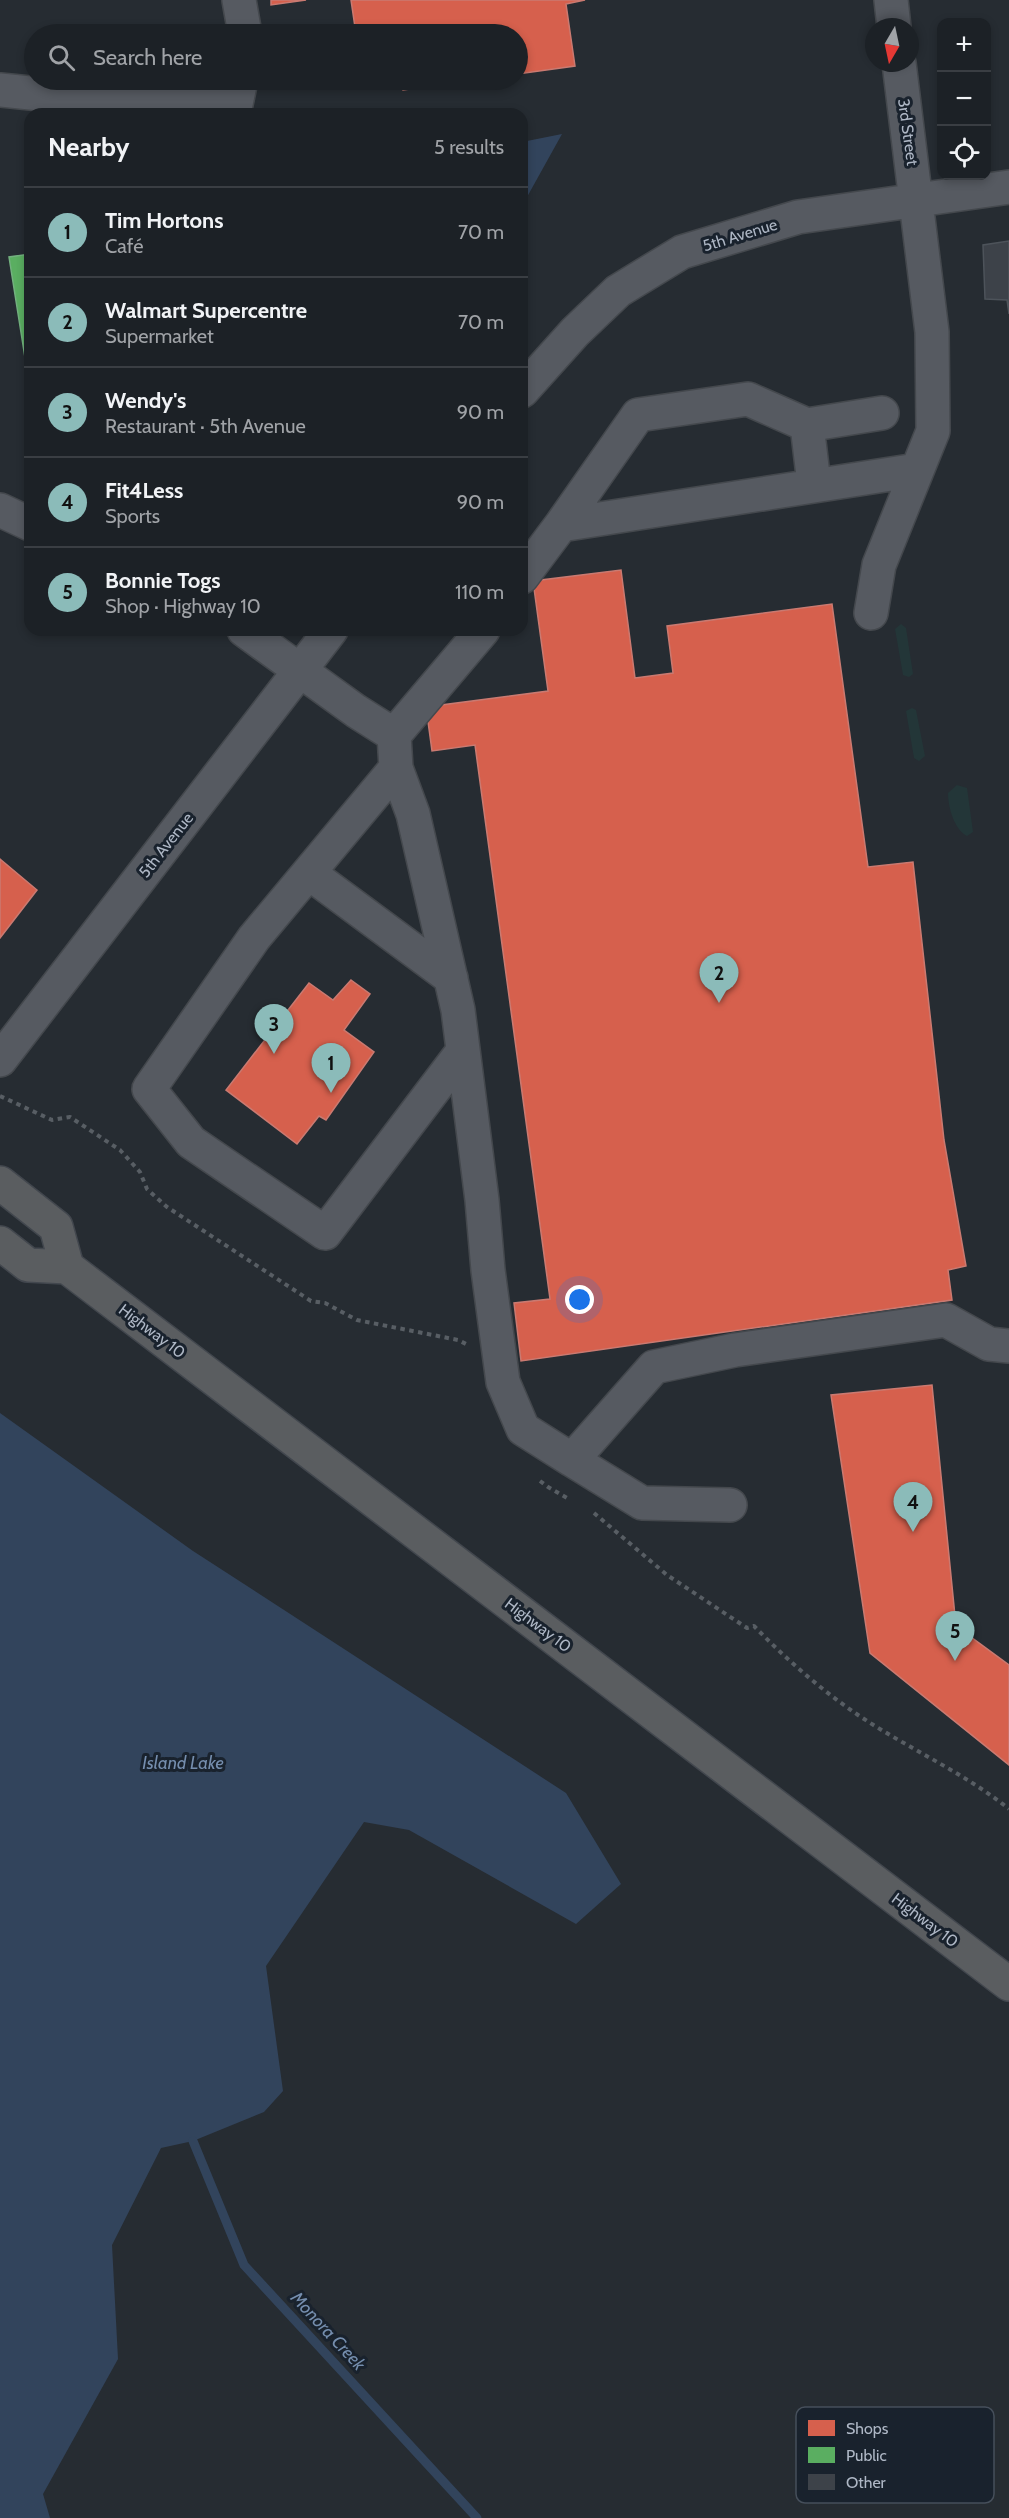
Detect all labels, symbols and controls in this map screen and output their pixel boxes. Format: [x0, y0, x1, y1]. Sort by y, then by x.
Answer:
north arrow [865, 18, 919, 72]
map controls [937, 18, 991, 180]
button: + [937, 18, 991, 72]
search box [24, 24, 528, 90]
icon: search [45, 41, 78, 74]
text: Search here [93, 44, 202, 71]
button: − [937, 72, 991, 126]
street label: 3rd Street [894, 97, 922, 167]
button: locate [937, 126, 991, 180]
text: Nearby [48, 131, 129, 163]
text: 5 results [434, 135, 504, 159]
text: Tim Hortons [105, 207, 223, 234]
street label: 5th Avenue [700, 215, 780, 255]
text: 1 [64, 220, 71, 244]
text: 70 m [458, 220, 504, 244]
text: Café [105, 234, 143, 258]
text: Walmart Supercentre [105, 297, 307, 324]
text: 2 [62, 310, 73, 334]
text: 70 m [458, 310, 504, 334]
text: Supermarket [105, 324, 214, 348]
text: Wendy's [105, 387, 186, 414]
text: 3 [62, 400, 73, 424]
text: 90 m [457, 400, 504, 424]
text: Restaurant · 5th Avenue [105, 414, 306, 438]
text: Fit4Less [105, 477, 183, 504]
text: 4 [61, 490, 74, 514]
text: 90 m [457, 490, 504, 514]
text: Sports [105, 504, 160, 528]
text: Bonnie Togs [105, 567, 221, 594]
text: 5 [62, 580, 73, 604]
text: 110 m [455, 580, 504, 604]
text: Shop · Highway 10 [105, 594, 261, 618]
street label: 5th Avenue [135, 809, 197, 881]
pin: 2 [700, 954, 738, 1003]
pin: 3 [254, 1004, 294, 1054]
pin: 1 [312, 1044, 350, 1093]
your location [565, 1285, 594, 1314]
street label: Highway 10 [115, 1300, 189, 1362]
pin: 4 [894, 1482, 932, 1532]
street label: Highway 10 [501, 1594, 575, 1656]
pin: 5 [936, 1612, 974, 1661]
water label: Island Lake [142, 1752, 224, 1774]
street label: Highway 10 [888, 1889, 962, 1951]
water label: Monora Creek [285, 2286, 371, 2376]
legend [796, 2407, 994, 2503]
text: Shops [846, 2419, 889, 2438]
text: Public [846, 2446, 887, 2465]
text: Other [846, 2473, 887, 2492]

